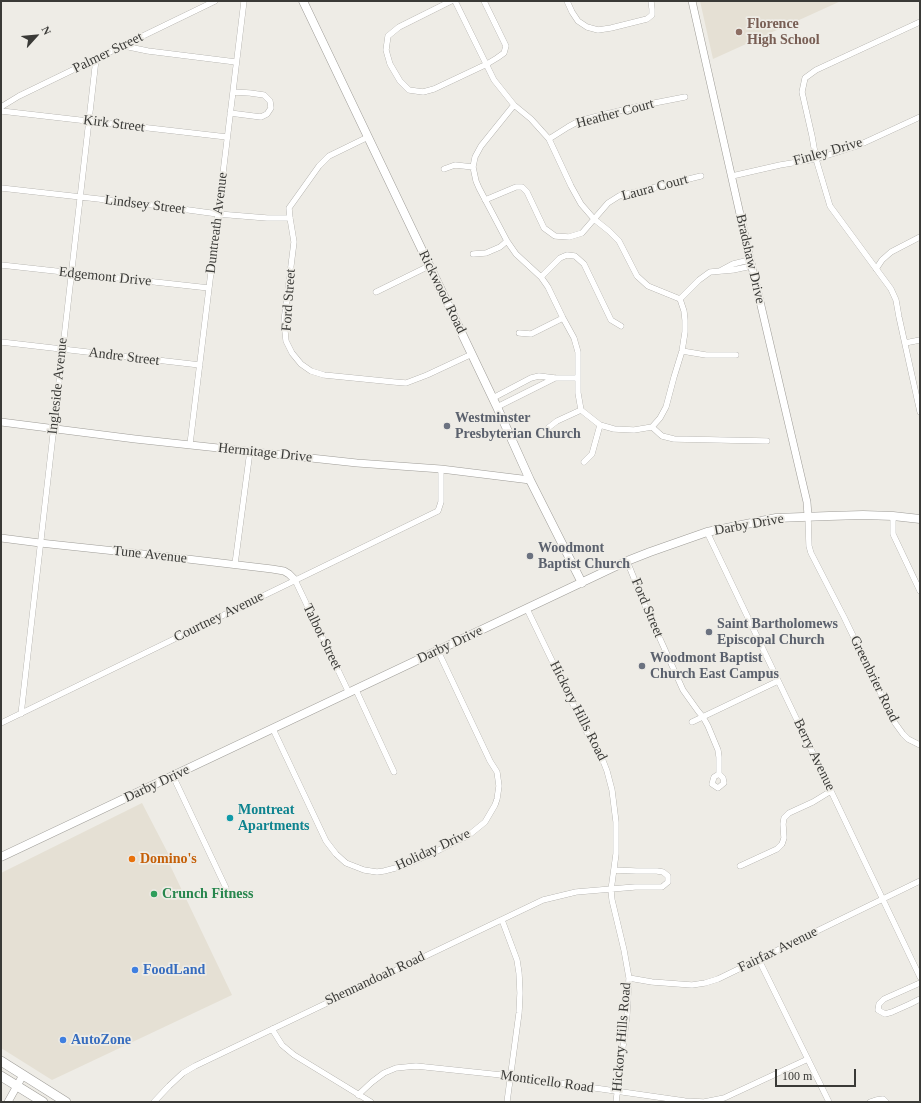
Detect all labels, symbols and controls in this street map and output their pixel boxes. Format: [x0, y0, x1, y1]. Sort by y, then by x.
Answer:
north arrow [16, 16, 56, 56]
place label: Florence High School [747, 16, 820, 48]
text: N [40, 24, 54, 37]
marker: Florence High School [734, 27, 744, 37]
street label: Palmer Street [70, 29, 146, 77]
street label: Heather Court [574, 96, 656, 132]
street label: Kirk Street [82, 112, 146, 136]
street label: Finley Drive [791, 134, 865, 170]
street label: Duntreath Avenue [202, 171, 232, 275]
street label: Laura Court [620, 171, 690, 205]
street label: Lindsey Street [104, 192, 186, 218]
street label: Bradshaw Drive [732, 213, 768, 305]
street label: Rickwood Road [415, 248, 469, 336]
street label: Edgemont Drive [58, 264, 152, 290]
street label: Ford Street [278, 268, 300, 332]
street label: Ingleside Avenue [45, 337, 71, 435]
street label: Andre Street [88, 344, 160, 370]
place label: Westminster Presbyterian Church [455, 410, 581, 442]
marker: Westminster Presbyterian Church [442, 421, 452, 431]
street label: Hermitage Drive [217, 440, 313, 466]
street label: Darby Drive [713, 511, 785, 539]
place label: Woodmont Baptist Church [538, 540, 630, 572]
street label: Tune Avenue [112, 543, 188, 567]
marker: Woodmont Baptist Church [525, 551, 535, 561]
street label: Ford Street [627, 576, 667, 640]
street label: Courtney Avenue [171, 588, 267, 646]
street label: Talbot Street [299, 601, 345, 673]
place label: Saint Bartholomews Episcopal Church [717, 616, 838, 648]
street label: Darby Drive [415, 623, 485, 667]
marker: Saint Bartholomews Episcopal Church [704, 627, 714, 637]
street label: Greenbrier Road [846, 633, 902, 725]
place label: Woodmont Baptist Church East Campus [650, 650, 779, 682]
street label: Hickory Hills Road [546, 658, 610, 764]
marker: Woodmont Baptist Church East Campus [637, 661, 647, 671]
street label: Berry Avenue [789, 716, 839, 794]
street label: Darby Drive [122, 762, 192, 806]
place label: Montreat Apartments [238, 802, 310, 834]
marker: Montreat Apartments [225, 813, 235, 823]
street label: Holiday Drive [393, 825, 473, 875]
place label: Domino's [140, 851, 197, 867]
marker: Domino's [127, 854, 137, 864]
place label: Crunch Fitness [162, 886, 253, 902]
marker: Crunch Fitness [149, 889, 159, 899]
street label: Fairfax Avenue [735, 924, 821, 976]
street label: Shennandoah Road [322, 948, 428, 1010]
place label: FoodLand [143, 962, 205, 978]
marker: FoodLand [130, 965, 140, 975]
street label: Hickory Hills Road [609, 982, 635, 1092]
place label: AutoZone [71, 1032, 131, 1048]
marker: AutoZone [58, 1035, 68, 1045]
scale bar [777, 1061, 858, 1087]
street label: Monticello Road [499, 1067, 595, 1097]
text: 100 m [782, 1069, 812, 1083]

